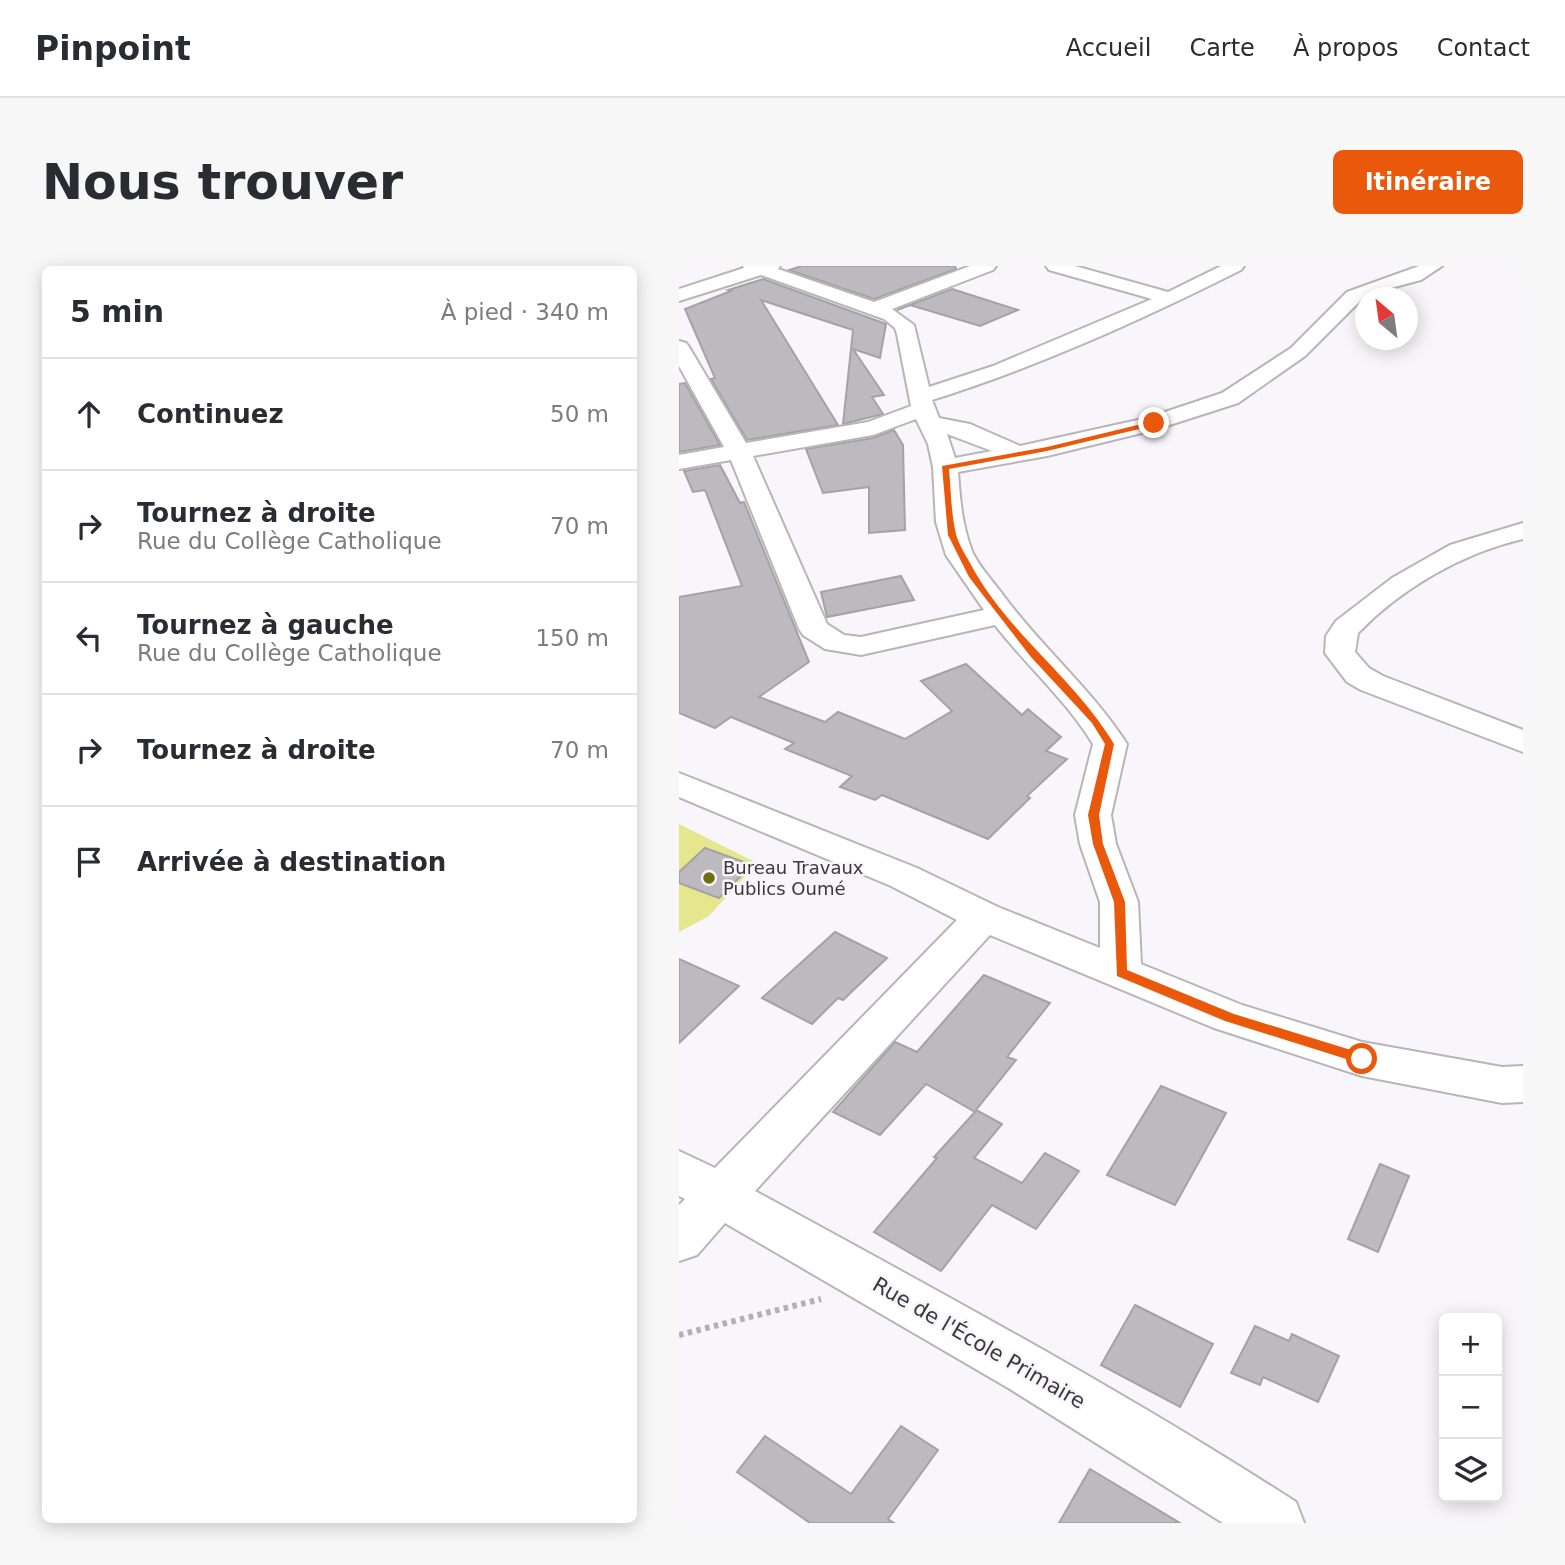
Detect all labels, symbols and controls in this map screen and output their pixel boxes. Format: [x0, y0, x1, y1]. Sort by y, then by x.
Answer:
text: Pinpoint [35, 29, 191, 68]
text: Accueil [1066, 34, 1151, 62]
text: Carte [1189, 34, 1255, 62]
text: À propos [1293, 34, 1399, 62]
text: Contact [1437, 34, 1530, 62]
button: Itinéraire [1333, 150, 1523, 214]
text: Nous trouver [42, 154, 403, 211]
north arrow [1355, 287, 1418, 350]
text: 5 min [70, 294, 164, 329]
text: À pied · 340 m [441, 299, 609, 325]
icon: ahead [70, 395, 108, 433]
text: Continuez [137, 399, 284, 429]
text: 50 m [550, 401, 609, 427]
route end [1138, 407, 1169, 438]
text: Tournez à droite [137, 498, 376, 528]
icon: right [70, 507, 108, 545]
text: 70 m [550, 513, 609, 539]
text: Rue du Collège Catholique [137, 528, 442, 554]
text: Tournez à gauche [137, 610, 394, 640]
icon: left [70, 619, 108, 657]
text: 150 m [535, 625, 609, 651]
text: Rue du Collège Catholique [137, 640, 442, 666]
icon: right [70, 731, 108, 769]
text: Tournez à droite [137, 735, 376, 765]
text: 70 m [550, 737, 609, 763]
icon: arrive [70, 843, 108, 881]
text: Arrivée à destination [137, 847, 446, 877]
place label: Bureau Travaux Publics Oumé [723, 857, 864, 899]
marker: Bureau Travaux Publics Oumé [701, 870, 717, 886]
route start [1346, 1043, 1377, 1074]
street label: Rue de l'École Primaire [869, 1271, 1090, 1414]
map controls [1439, 1313, 1502, 1502]
button: + [1439, 1313, 1502, 1376]
button: − [1439, 1376, 1502, 1439]
button: layers [1439, 1439, 1502, 1502]

